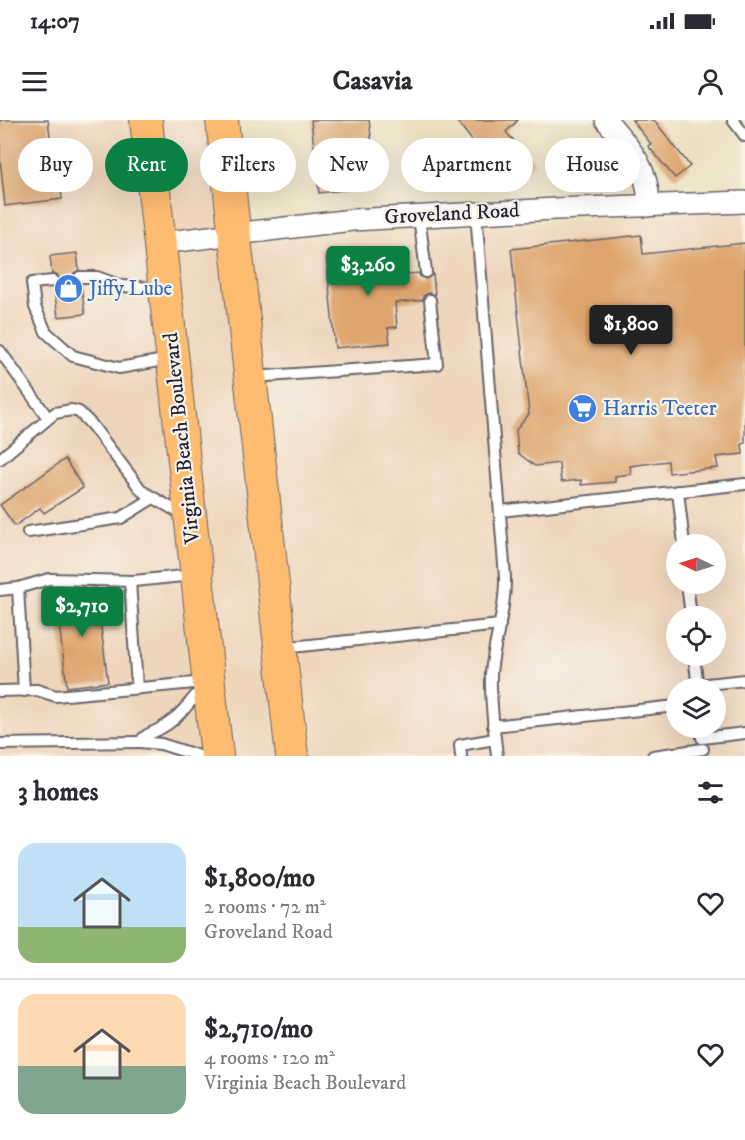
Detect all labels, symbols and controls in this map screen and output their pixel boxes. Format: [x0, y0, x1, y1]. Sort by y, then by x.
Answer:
text: 14:07 [30, 8, 80, 35]
text: Casavia [332, 64, 413, 98]
icon: menu [18, 65, 51, 98]
icon: person [694, 65, 727, 98]
chip: Buy [18, 138, 93, 192]
chip: Rent [105, 138, 188, 192]
chip: Filters [200, 138, 296, 192]
chip: New [308, 138, 389, 192]
chip: Apartment [401, 138, 533, 192]
chip: House [545, 138, 640, 192]
street label: Groveland Road [384, 197, 521, 231]
pin: $3,260 [319, 246, 417, 297]
text: $3,260 [341, 253, 395, 278]
shop icon: Jiffy Lube [52, 273, 84, 305]
place label: Jiffy Lube [87, 276, 173, 302]
pin: $1,800 [582, 305, 680, 356]
text: $1,800 [603, 312, 659, 337]
street label: Virginia Beach Boulevard [158, 331, 206, 546]
supermarket icon: Harris Teeter [566, 393, 598, 425]
place label: Harris Teeter [603, 396, 717, 422]
north arrow [666, 534, 726, 594]
map controls [666, 534, 726, 738]
pin: $2,710 [33, 587, 131, 638]
text: $2,710 [55, 594, 109, 619]
button: locate [666, 606, 726, 666]
button: layers [666, 678, 726, 738]
text: 3 homes [18, 776, 98, 809]
icon: filters [694, 776, 727, 809]
text: $1,800/mo [204, 862, 315, 895]
icon: home [66, 867, 138, 939]
icon: heart [694, 887, 727, 920]
text: 2 rooms · 72 m² [204, 895, 326, 920]
text: Groveland Road [204, 920, 333, 945]
text: $2,710/mo [204, 1013, 313, 1046]
icon: home [66, 1018, 138, 1090]
icon: heart [694, 1038, 727, 1071]
text: 4 rooms · 120 m² [204, 1046, 335, 1071]
text: Virginia Beach Boulevard [204, 1071, 406, 1096]

